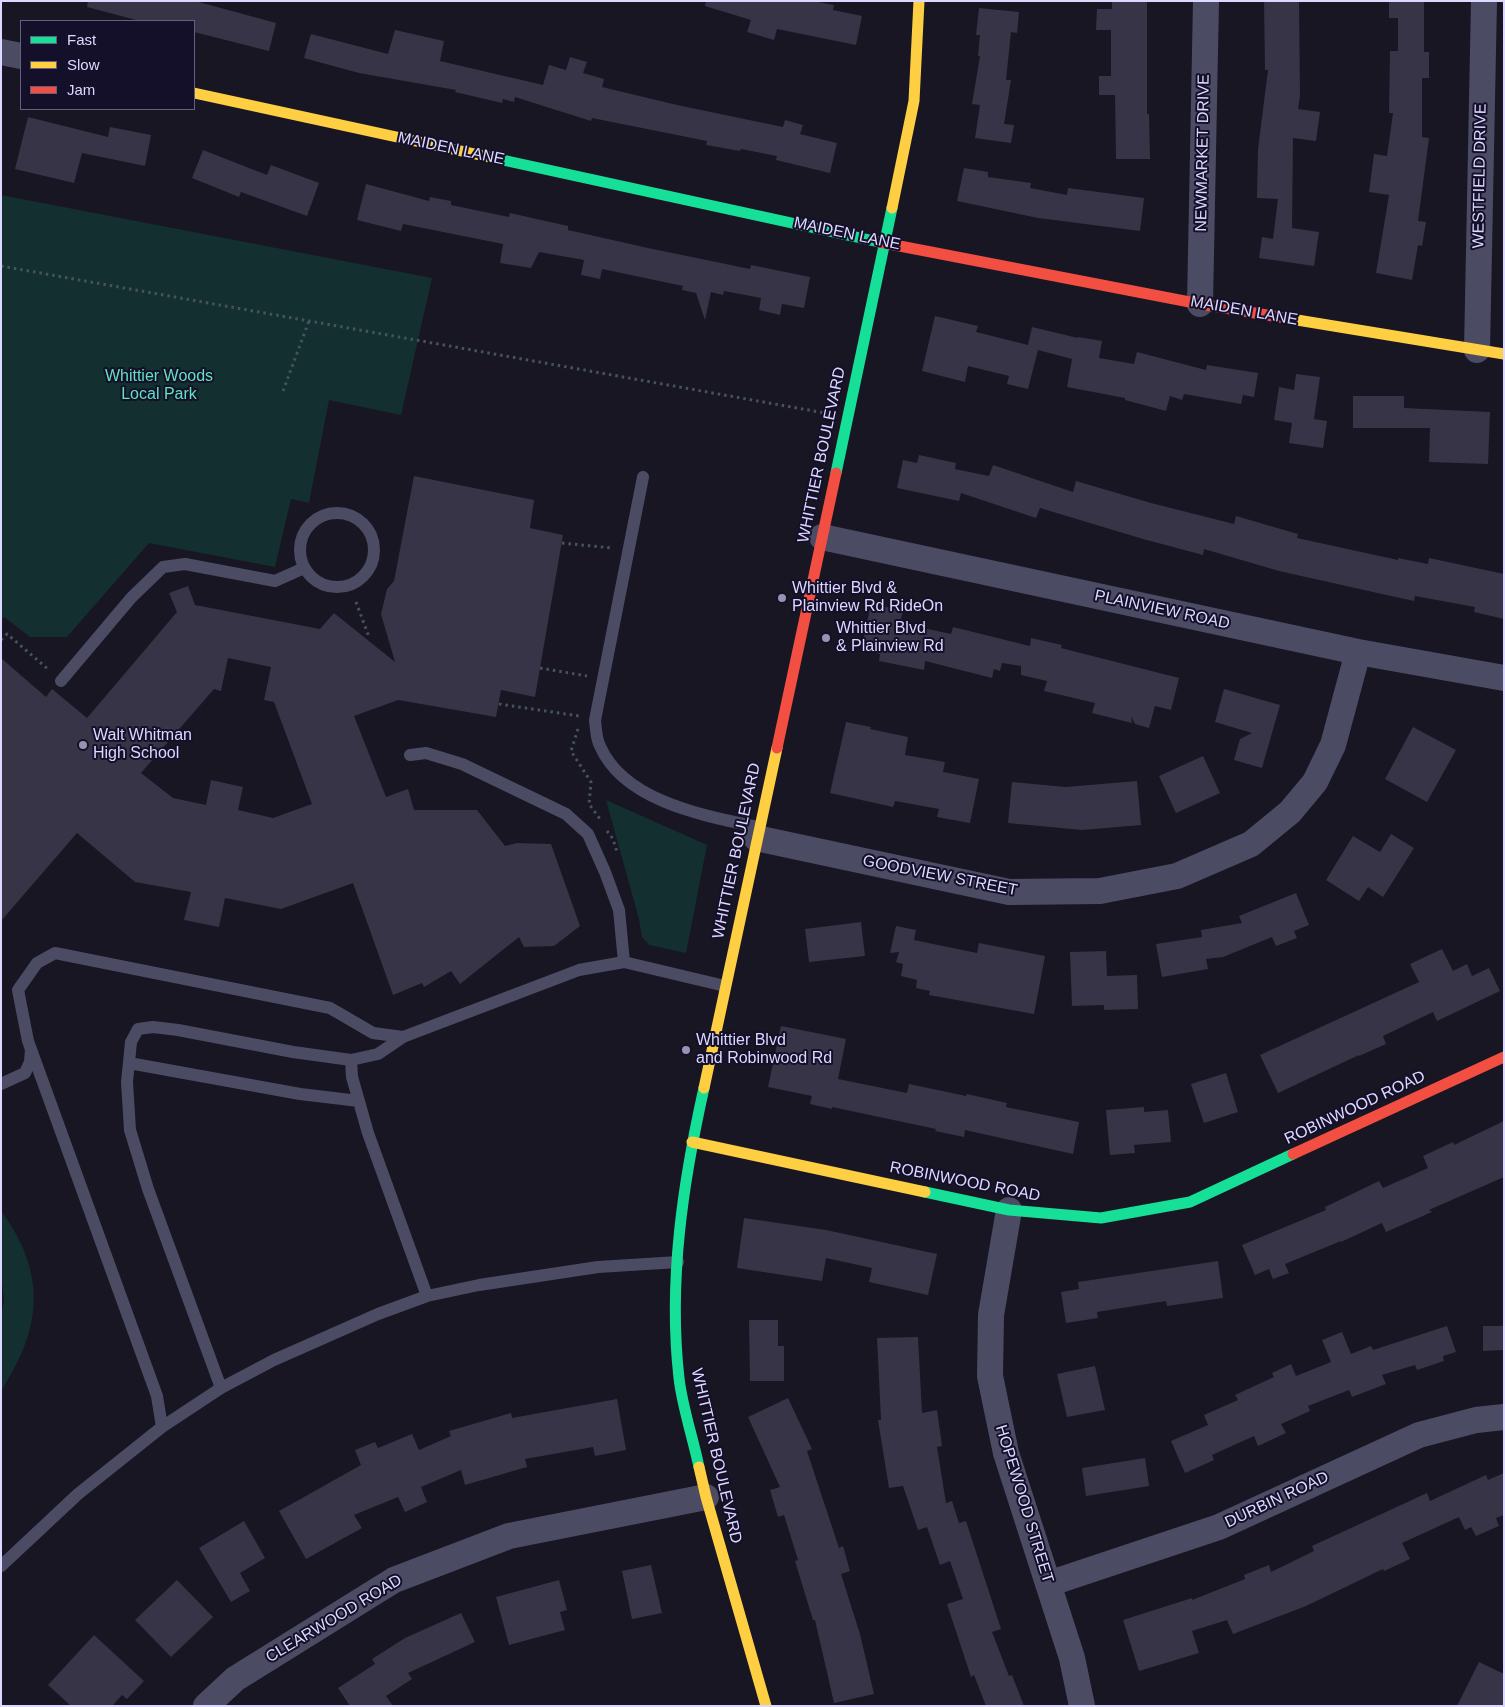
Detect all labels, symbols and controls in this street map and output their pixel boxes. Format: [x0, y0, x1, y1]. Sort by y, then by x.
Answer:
legend [20, 20, 195, 110]
text: Fast [67, 31, 96, 48]
text: Slow [67, 56, 100, 73]
street label: NEWMARKET DRIVE [1192, 74, 1214, 232]
text: Jam [67, 81, 95, 98]
street label: WESTFIELD DRIVE [1469, 103, 1491, 249]
street label: MAIDEN LANE [396, 128, 506, 170]
street label: MAIDEN LANE [792, 213, 902, 255]
street label: MAIDEN LANE [1189, 292, 1299, 330]
street label: WHITTIER BOULEVARD [794, 365, 850, 545]
park label: Whittier Woods Local Park [105, 367, 213, 405]
place label: Whittier Blvd & Plainview Rd RideOn [792, 579, 943, 617]
street label: PLAINVIEW ROAD [1093, 586, 1231, 634]
marker: Whittier Blvd & Plainview Rd RideOn [776, 592, 788, 604]
place label: Whittier Blvd & Plainview Rd [836, 619, 944, 657]
marker: Whittier Blvd & Plainview Rd [820, 632, 832, 644]
place label: Walt Whitman High School [93, 726, 192, 764]
marker: Walt Whitman High School [77, 739, 89, 751]
street label: WHITTIER BOULEVARD [709, 761, 765, 941]
street label: GOODVIEW STREET [861, 852, 1019, 900]
place label: Whittier Blvd and Robinwood Rd [696, 1031, 832, 1069]
marker: Whittier Blvd and Robinwood Rd [680, 1044, 692, 1056]
street label: ROBINWOOD ROAD [1282, 1067, 1428, 1149]
street label: ROBINWOOD ROAD [888, 1158, 1042, 1206]
street label: WHITTIER BOULEVARD [686, 1367, 746, 1545]
street label: HOPEWOOD STREET [991, 1423, 1057, 1585]
street label: DURBIN ROAD [1222, 1468, 1332, 1532]
street label: CLEARWOOD ROAD [263, 1571, 405, 1667]

